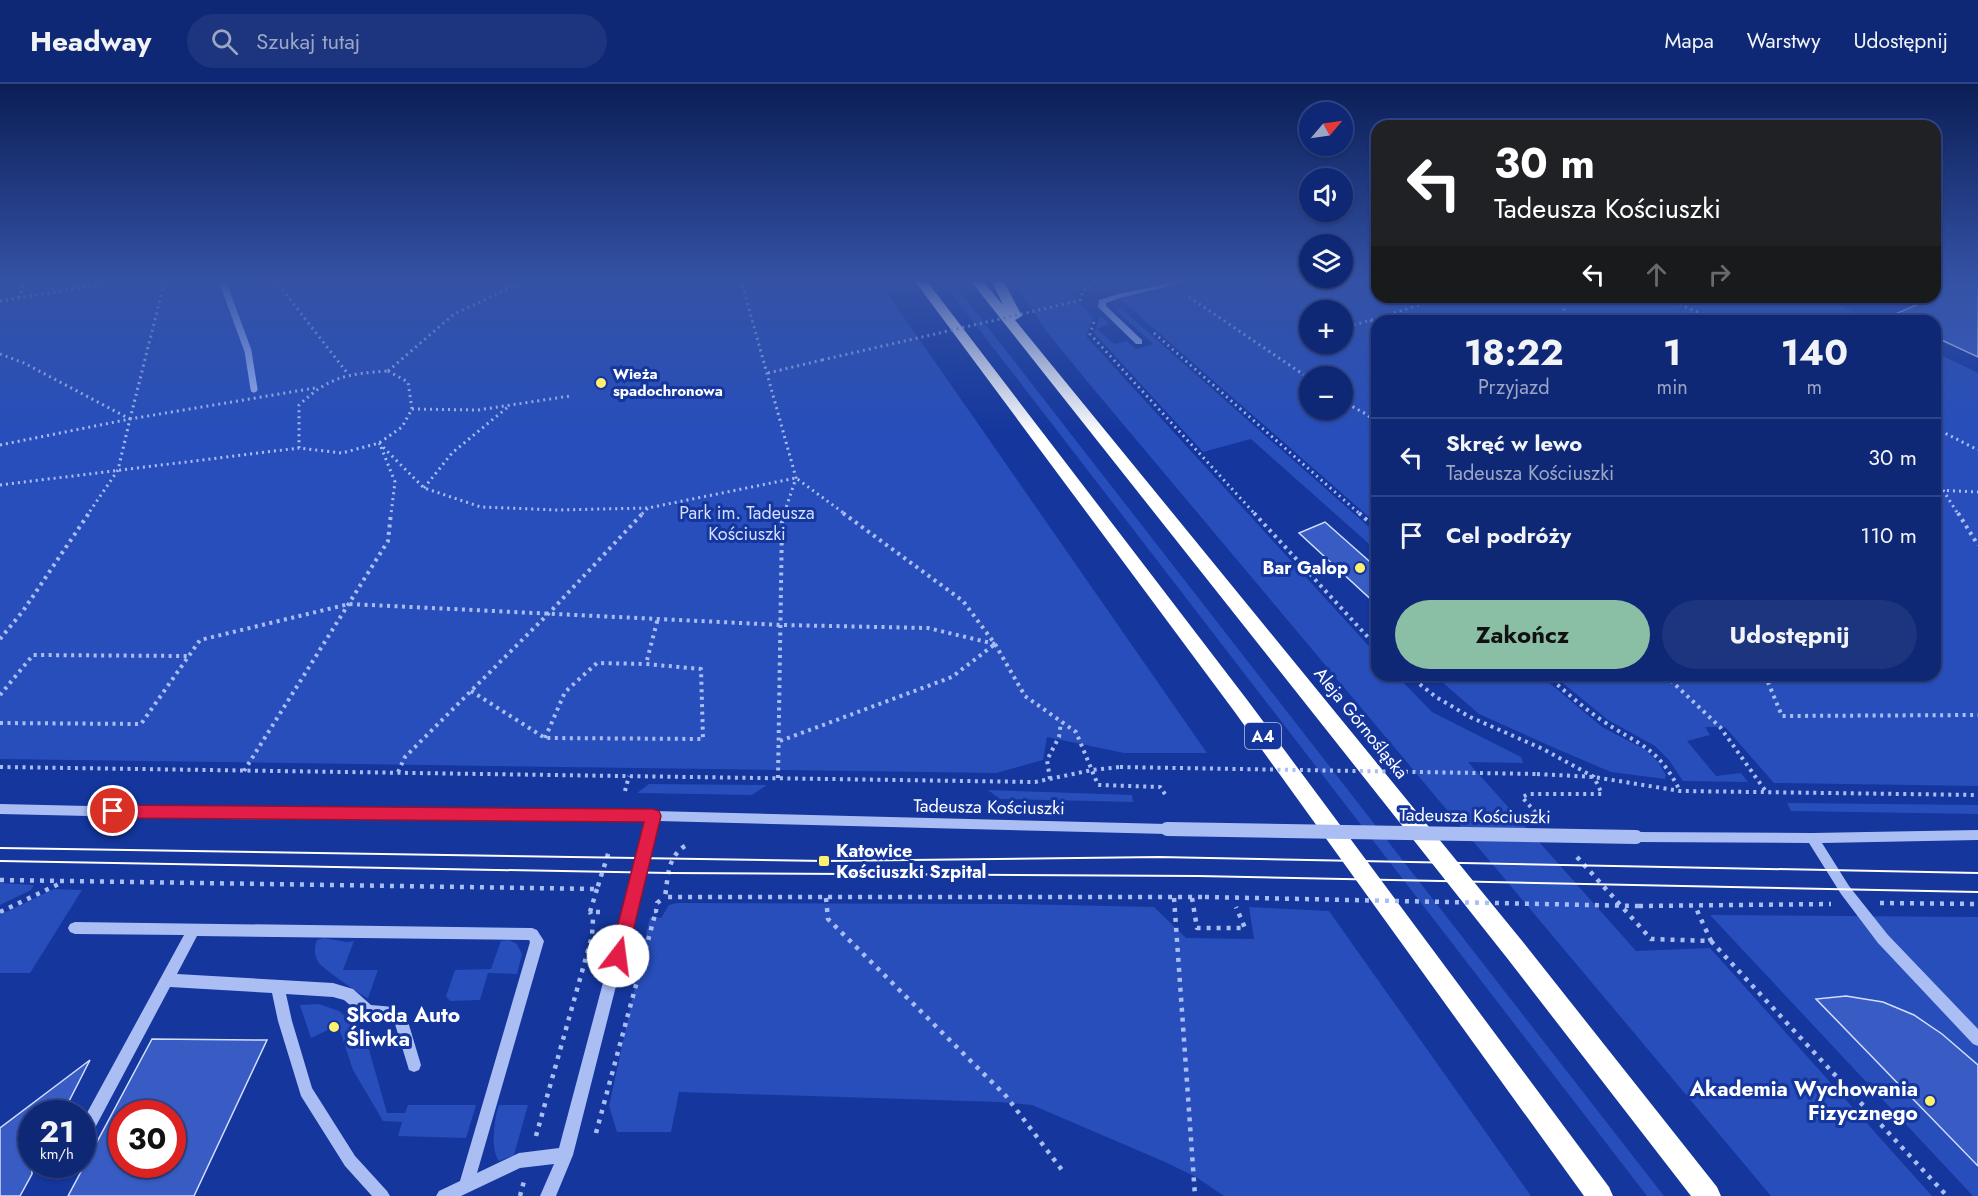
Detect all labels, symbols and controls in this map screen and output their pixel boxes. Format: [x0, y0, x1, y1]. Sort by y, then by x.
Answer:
search box [187, 14, 607, 68]
text: Headway [30, 21, 151, 62]
icon: search [208, 25, 241, 58]
text: Szukaj tutaj [256, 25, 360, 57]
text: Mapa [1665, 26, 1714, 56]
text: Warstwy [1747, 26, 1820, 56]
text: Udostępnij [1853, 26, 1948, 56]
north arrow [1299, 102, 1353, 156]
map controls [1299, 102, 1353, 420]
text: 30 m [1494, 133, 1595, 194]
icon: left [1395, 144, 1473, 222]
button: sound [1299, 168, 1353, 222]
text: Tadeusza Kościuszki [1494, 189, 1721, 228]
button: layers [1299, 234, 1353, 288]
icon: left [1577, 258, 1610, 291]
icon: ahead [1640, 258, 1673, 291]
icon: right [1703, 258, 1736, 291]
button: + [1299, 300, 1353, 354]
text: 18:22 [1464, 326, 1564, 378]
text: 1 [1663, 326, 1681, 378]
text: 140 [1781, 326, 1848, 378]
place label: Wieża spadochronowa [613, 363, 723, 402]
button: − [1299, 366, 1353, 420]
text: Przyjazd [1478, 373, 1550, 402]
text: min [1657, 373, 1688, 402]
text: m [1807, 373, 1822, 402]
marker: Wieża spadochronowa [594, 376, 608, 390]
text: Skręć w lewo [1446, 427, 1582, 459]
icon: left [1395, 441, 1428, 474]
text: 30 m [1868, 441, 1917, 473]
text: Tadeusza Kościuszki [1446, 459, 1614, 488]
park label: Park im. Tadeusza Kościuszki [679, 500, 815, 547]
icon: arrive [1395, 519, 1428, 552]
text: Cel podróży [1446, 519, 1571, 551]
text: 110 m [1860, 519, 1917, 551]
place label: Bar Galop [1263, 555, 1348, 581]
marker: Bar Galop [1353, 561, 1367, 575]
button: Zakończ [1395, 600, 1650, 669]
button: Udostępnij [1662, 600, 1917, 669]
street label: Aleja Górnośląska [1308, 662, 1414, 784]
road number: A4 [1245, 723, 1281, 749]
pin [87, 785, 138, 836]
street label: Tadeusza Kościuszki [913, 793, 1065, 821]
icon: arrive [96, 794, 129, 827]
street label: Tadeusza Kościuszki [1399, 802, 1551, 830]
place label: Katowice Kościuszki Szpital [836, 838, 986, 885]
marker: Katowice Kościuszki Szpital [817, 854, 831, 868]
position arrow [586, 924, 650, 988]
place label: Skoda Auto Śliwka [346, 1000, 460, 1054]
marker: Skoda Auto Śliwka [327, 1020, 341, 1034]
place label: Akademia Wychowania Fizycznego [1689, 1074, 1918, 1128]
marker: Akademia Wychowania Fizycznego [1923, 1094, 1937, 1108]
speed limit sign: 30 [108, 1100, 186, 1178]
text: 21 [40, 1110, 74, 1153]
text: km/h [40, 1143, 74, 1165]

